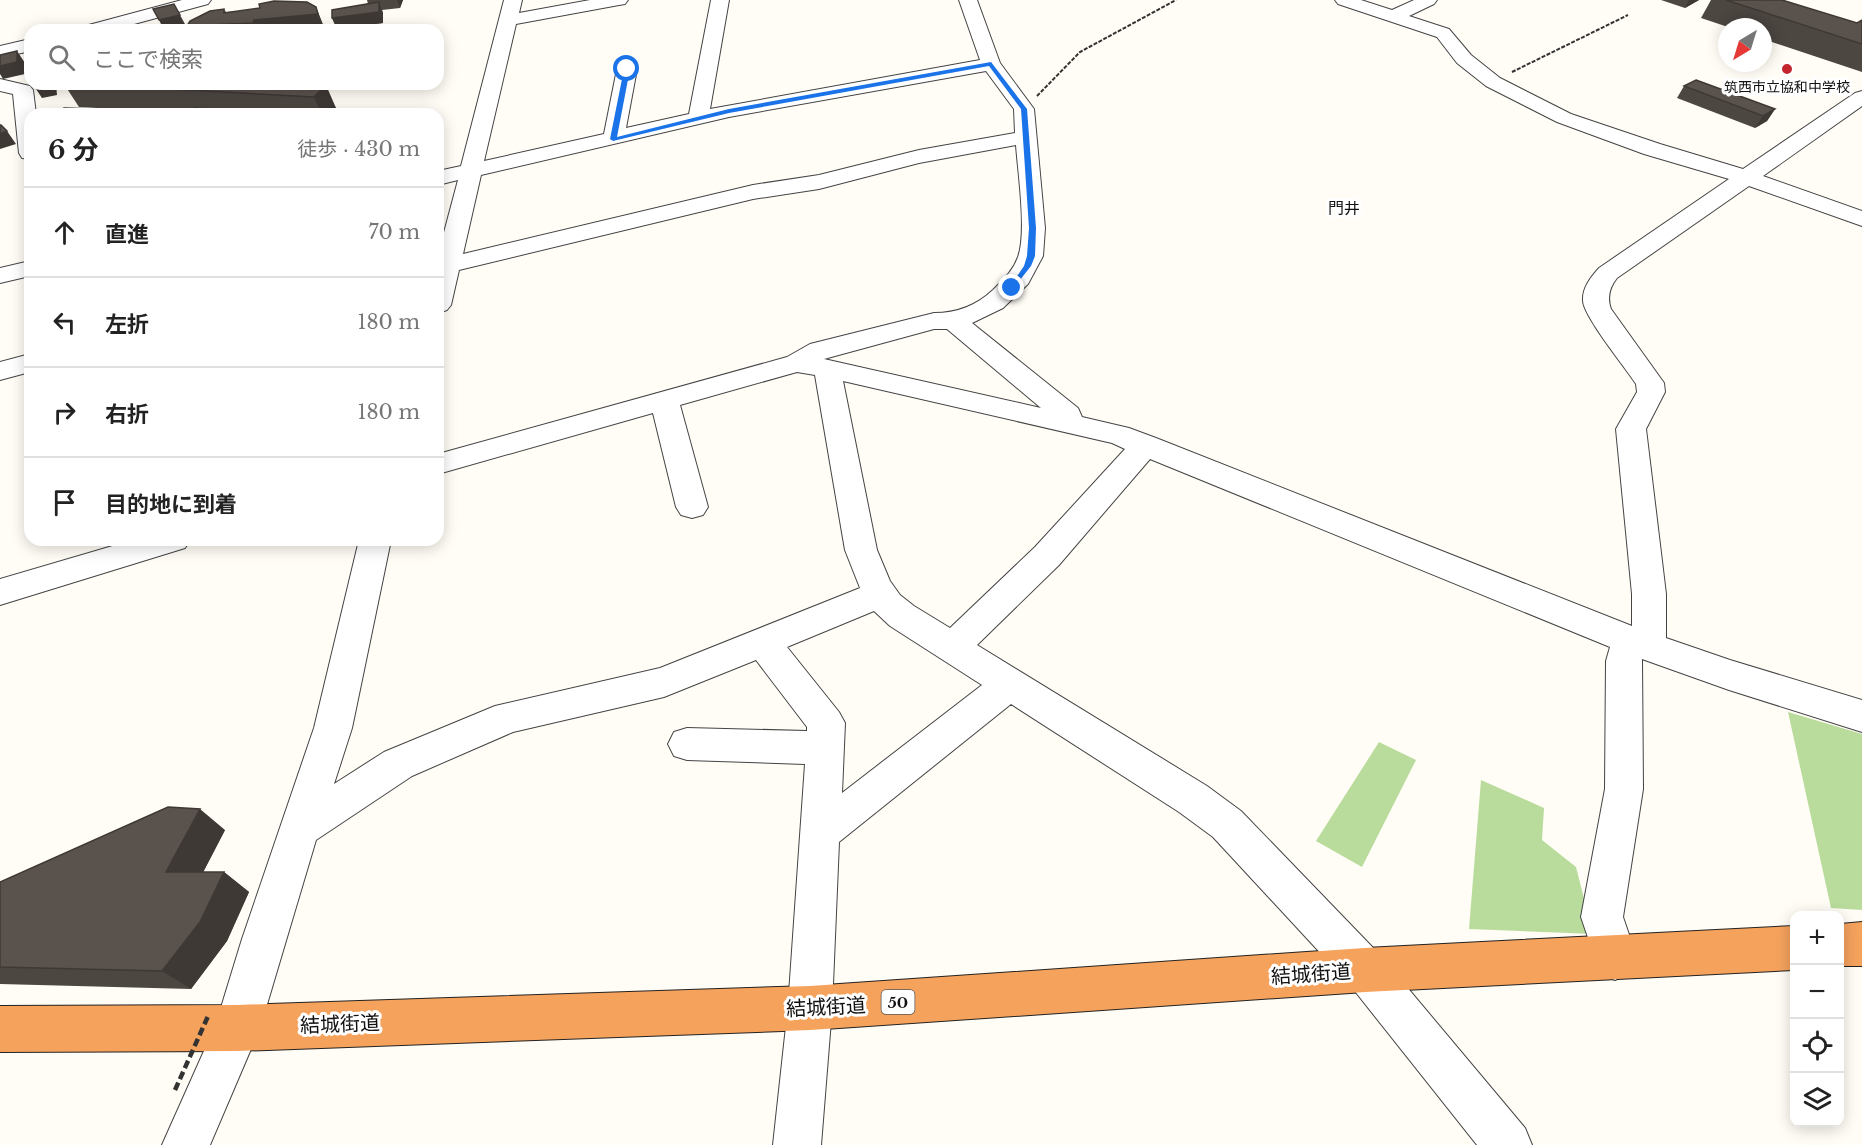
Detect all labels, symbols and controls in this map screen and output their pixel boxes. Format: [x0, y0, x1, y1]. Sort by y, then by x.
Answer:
north arrow [1718, 18, 1772, 72]
search box [24, 24, 444, 90]
icon: search [45, 41, 78, 74]
text: ここで検索 [93, 46, 203, 73]
route start [613, 55, 639, 81]
marker: 筑西市立協和中学校 [1780, 62, 1794, 76]
place label: 筑西市立協和中学校 [1724, 78, 1850, 96]
text: 6 分 [48, 134, 98, 166]
text: 徒歩 · 430 m [297, 137, 420, 161]
district label: 門井 [1328, 198, 1360, 218]
icon: ahead [48, 216, 81, 249]
text: 70 m [368, 220, 420, 244]
text: 直進 [105, 221, 149, 248]
route end [998, 274, 1024, 300]
icon: left [48, 306, 81, 339]
text: 180 m [357, 310, 420, 334]
text: 左折 [105, 311, 149, 338]
icon: right [48, 396, 81, 429]
text: 180 m [357, 400, 420, 424]
text: 右折 [105, 401, 149, 428]
icon: arrive [48, 486, 81, 519]
text: 目的地に到着 [105, 491, 237, 518]
map controls [1790, 911, 1844, 1127]
button: + [1790, 911, 1844, 965]
street label: 結城街道 [1270, 959, 1352, 989]
button: − [1790, 965, 1844, 1019]
road number: 50 [882, 990, 914, 1014]
street label: 結城街道 [785, 993, 867, 1021]
street label: 結城街道 [300, 1011, 380, 1037]
button: locate [1790, 1019, 1844, 1073]
button: layers [1790, 1073, 1844, 1127]

